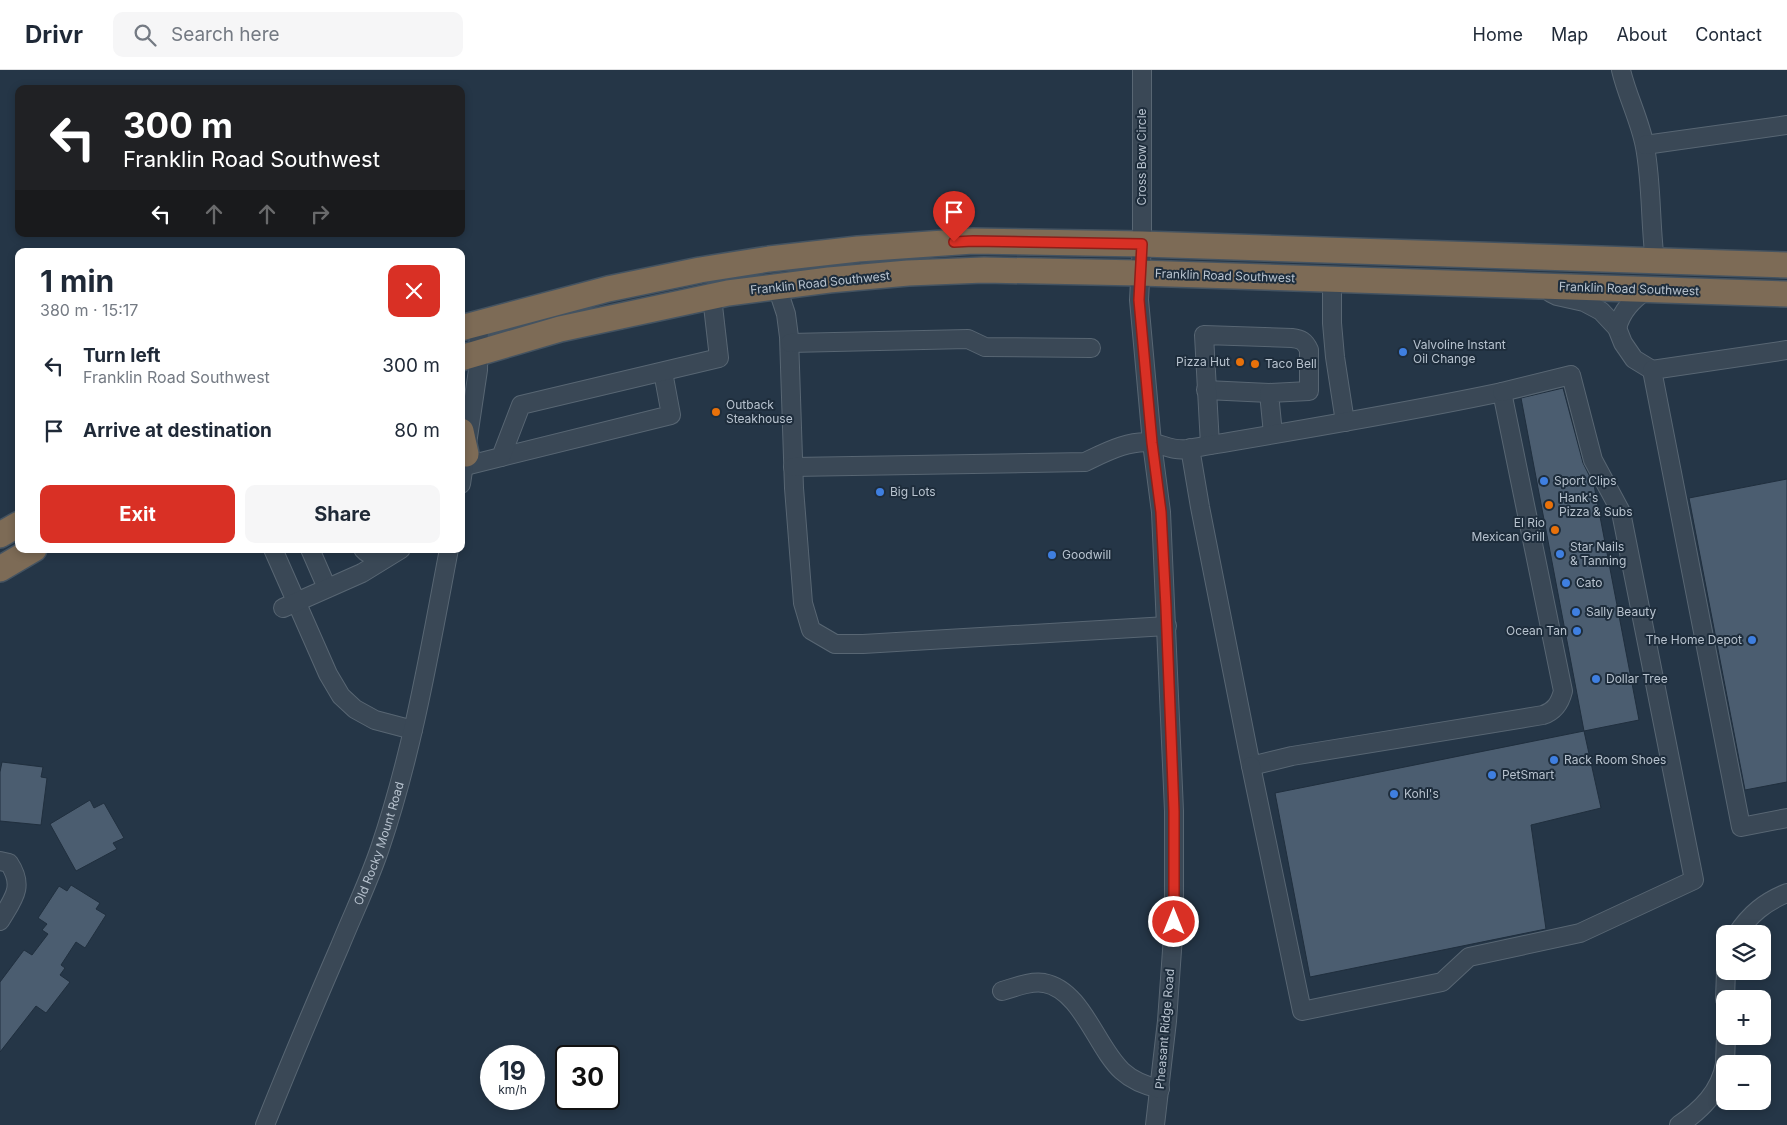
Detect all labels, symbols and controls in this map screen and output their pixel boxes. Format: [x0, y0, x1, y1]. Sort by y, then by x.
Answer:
search box [113, 12, 463, 57]
text: Drivr [25, 20, 83, 49]
icon: search [131, 21, 159, 49]
text: Search here [171, 23, 280, 46]
text: Home [1473, 24, 1523, 45]
text: Map [1551, 24, 1588, 45]
text: About [1616, 24, 1667, 45]
text: Contact [1695, 24, 1762, 45]
text: 300 m [123, 104, 233, 146]
icon: left [40, 105, 105, 170]
street label: Cross Bow Circle [1134, 108, 1149, 206]
text: Franklin Road Southwest [123, 146, 380, 172]
pin [933, 191, 975, 242]
icon: arrive [940, 198, 968, 226]
icon: left [147, 200, 175, 228]
icon: ahead [200, 200, 228, 228]
icon: ahead [253, 200, 281, 228]
icon: right [306, 200, 334, 228]
text: 1 min [40, 263, 114, 299]
button: close [388, 265, 440, 317]
street label: Franklin Road Southwest [1155, 266, 1295, 285]
street label: Franklin Road Southwest [749, 268, 890, 297]
street label: Franklin Road Southwest [1559, 279, 1699, 298]
text: 380 m · 15:17 [40, 300, 138, 320]
place label: Valvoline Instant Oil Change [1413, 337, 1506, 366]
text: Turn left [83, 344, 161, 367]
marker: Valvoline Instant Oil Change [1397, 346, 1409, 358]
icon: left [40, 352, 68, 380]
text: 300 m [382, 354, 440, 377]
place label: Pizza Hut [1176, 354, 1230, 369]
marker: Pizza Hut [1234, 356, 1246, 368]
place label: Taco Bell [1265, 356, 1317, 371]
marker: Taco Bell [1249, 358, 1261, 370]
text: Franklin Road Southwest [83, 367, 270, 387]
place label: Outback Steakhouse [726, 397, 793, 426]
marker: Outback Steakhouse [710, 406, 722, 418]
icon: arrive [40, 417, 68, 445]
text: Arrive at destination [83, 419, 272, 442]
text: 80 m [394, 419, 440, 442]
place label: Sport Clips [1554, 473, 1617, 488]
marker: Sport Clips [1538, 475, 1550, 487]
place label: Big Lots [890, 484, 936, 499]
button: Exit [40, 485, 235, 543]
button: Share [245, 485, 440, 543]
marker: Big Lots [874, 486, 886, 498]
place label: Hank's Pizza & Subs [1559, 490, 1633, 519]
marker: Hank's Pizza & Subs [1543, 499, 1555, 511]
place label: El Rio Mexican Grill [1471, 515, 1545, 544]
marker: El Rio Mexican Grill [1549, 524, 1561, 536]
place label: Star Nails & Tanning [1570, 539, 1626, 568]
place label: Goodwill [1062, 547, 1111, 562]
marker: Star Nails & Tanning [1554, 548, 1566, 560]
marker: Goodwill [1046, 549, 1058, 561]
place label: Cato [1576, 575, 1603, 590]
marker: Cato [1560, 577, 1572, 589]
place label: Sally Beauty [1586, 604, 1656, 619]
marker: Sally Beauty [1570, 606, 1582, 618]
place label: Ocean Tan [1506, 623, 1567, 638]
marker: Ocean Tan [1571, 625, 1583, 637]
place label: The Home Depot [1646, 632, 1742, 647]
marker: The Home Depot [1746, 634, 1758, 646]
place label: Dollar Tree [1606, 671, 1668, 686]
marker: Dollar Tree [1590, 673, 1602, 685]
place label: Rack Room Shoes [1564, 752, 1666, 767]
marker: Rack Room Shoes [1548, 754, 1560, 766]
place label: PetSmart [1502, 767, 1554, 782]
marker: PetSmart [1486, 769, 1498, 781]
street label: Old Rocky Mount Road [350, 780, 407, 907]
place label: Kohl's [1404, 786, 1439, 801]
marker: Kohl's [1388, 788, 1400, 800]
position arrow [1147, 895, 1199, 947]
map controls [1716, 925, 1771, 1110]
button: layers [1716, 925, 1771, 980]
street label: Pheasant Ridge Road [1152, 968, 1177, 1090]
button: + [1716, 990, 1771, 1045]
speed limit sign: 30 [555, 1045, 620, 1110]
button: − [1716, 1055, 1771, 1110]
text: 19 [499, 1056, 526, 1086]
text: km/h [498, 1082, 527, 1097]

